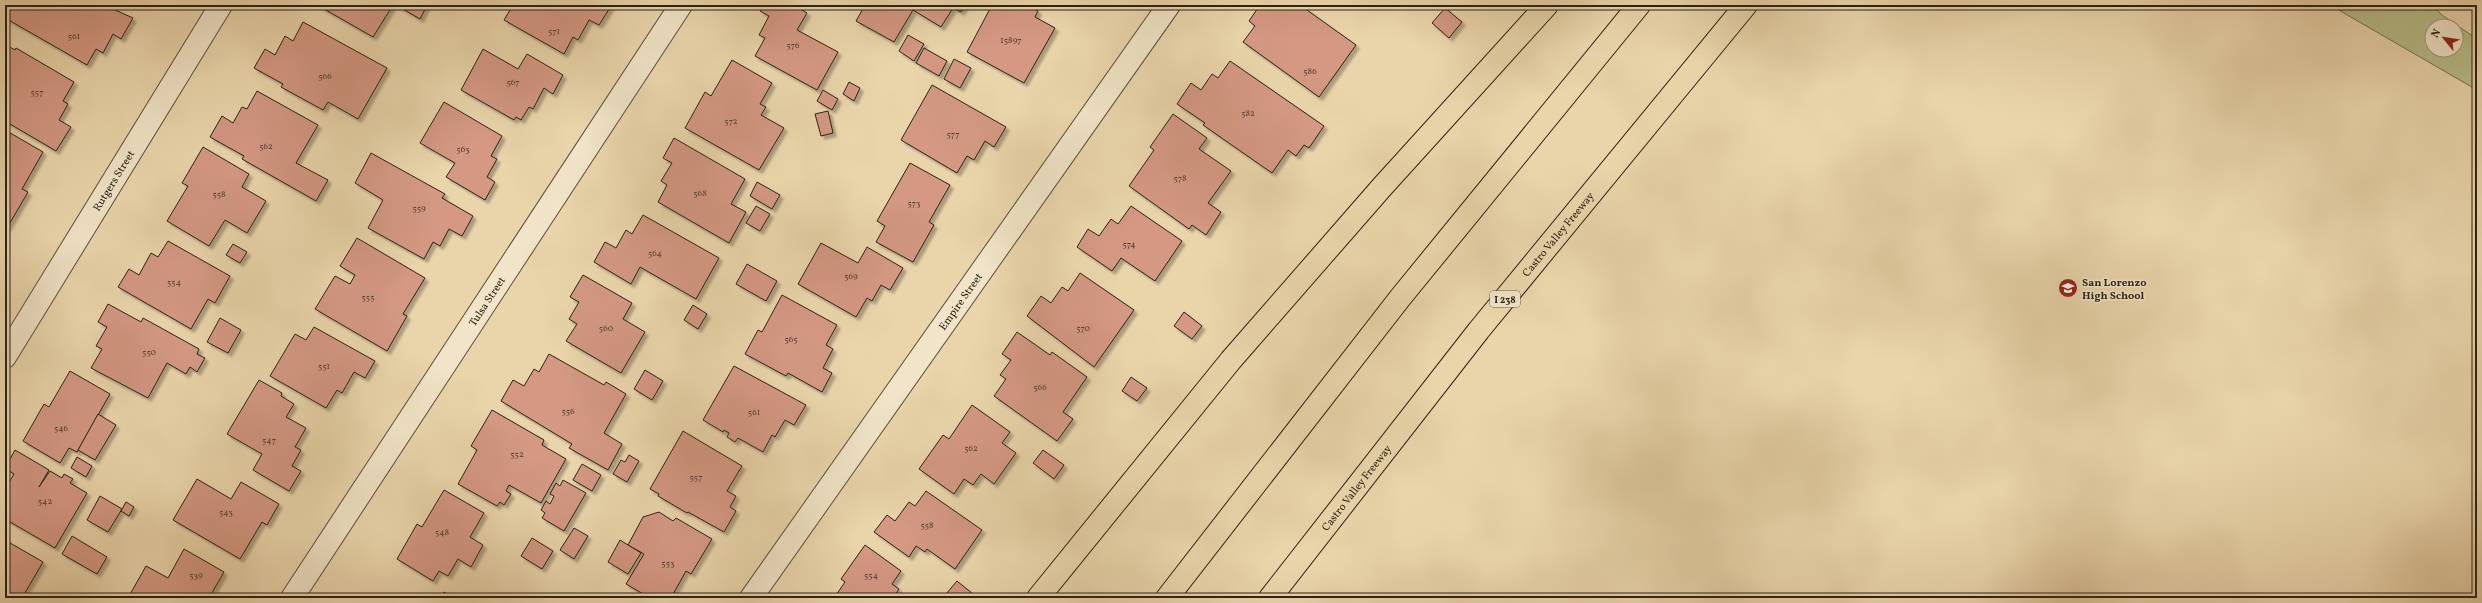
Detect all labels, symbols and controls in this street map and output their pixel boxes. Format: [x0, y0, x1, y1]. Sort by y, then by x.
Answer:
north arrow [2424, 18, 2464, 58]
house number: 571 [548, 25, 560, 38]
text: N [2428, 27, 2445, 41]
house number: 561 [68, 30, 80, 43]
house number: 15897 [1000, 34, 1022, 47]
house number: 576 [786, 39, 800, 52]
house number: 586 [1303, 65, 1317, 78]
house number: 566 [318, 70, 332, 83]
house number: 567 [506, 76, 520, 89]
house number: 557 [30, 86, 44, 99]
house number: 582 [1241, 107, 1255, 120]
house number: 572 [724, 115, 738, 128]
house number: 577 [946, 128, 960, 141]
house number: 562 [259, 140, 273, 153]
house number: 563 [456, 143, 470, 156]
street label: Rutgers Street [90, 148, 139, 215]
house number: 578 [1174, 172, 1187, 185]
house number: 568 [693, 187, 707, 200]
house number: 558 [212, 188, 226, 201]
street label: Castro Valley Freeway [1520, 189, 1598, 281]
house number: 573 [907, 197, 921, 210]
house number: 559 [412, 202, 426, 215]
house number: 574 [1122, 238, 1136, 251]
house number: 564 [648, 247, 662, 260]
house number: 569 [844, 270, 858, 283]
street label: Empire Street [936, 270, 987, 334]
street label: Tulsa Street [466, 274, 510, 330]
house number: 554 [167, 276, 181, 289]
place label: San Lorenzo High School [2082, 276, 2146, 304]
school or university icon: San Lorenzo High School [2057, 277, 2079, 299]
house number: 555 [362, 291, 375, 304]
road number: I 238 [1490, 291, 1520, 307]
house number: 560 [599, 322, 614, 335]
house number: 570 [1076, 322, 1090, 335]
house number: 565 [784, 333, 798, 346]
house number: 550 [142, 346, 157, 359]
house number: 551 [318, 360, 330, 373]
house number: 566 [1033, 381, 1047, 394]
house number: 556 [561, 405, 575, 418]
house number: 561 [748, 406, 760, 419]
house number: 546 [54, 422, 69, 435]
house number: 547 [262, 434, 276, 447]
house number: 562 [964, 442, 978, 455]
street label: Castro Valley Freeway [1319, 442, 1396, 535]
house number: 552 [510, 448, 524, 461]
house number: 557 [689, 471, 703, 484]
house number: 542 [38, 495, 52, 508]
house number: 543 [219, 506, 233, 519]
house number: 558 [920, 519, 934, 532]
house number: 548 [435, 526, 449, 539]
house number: 553 [661, 557, 675, 570]
house number: 539 [189, 569, 203, 582]
house number: 554 [864, 569, 878, 582]

